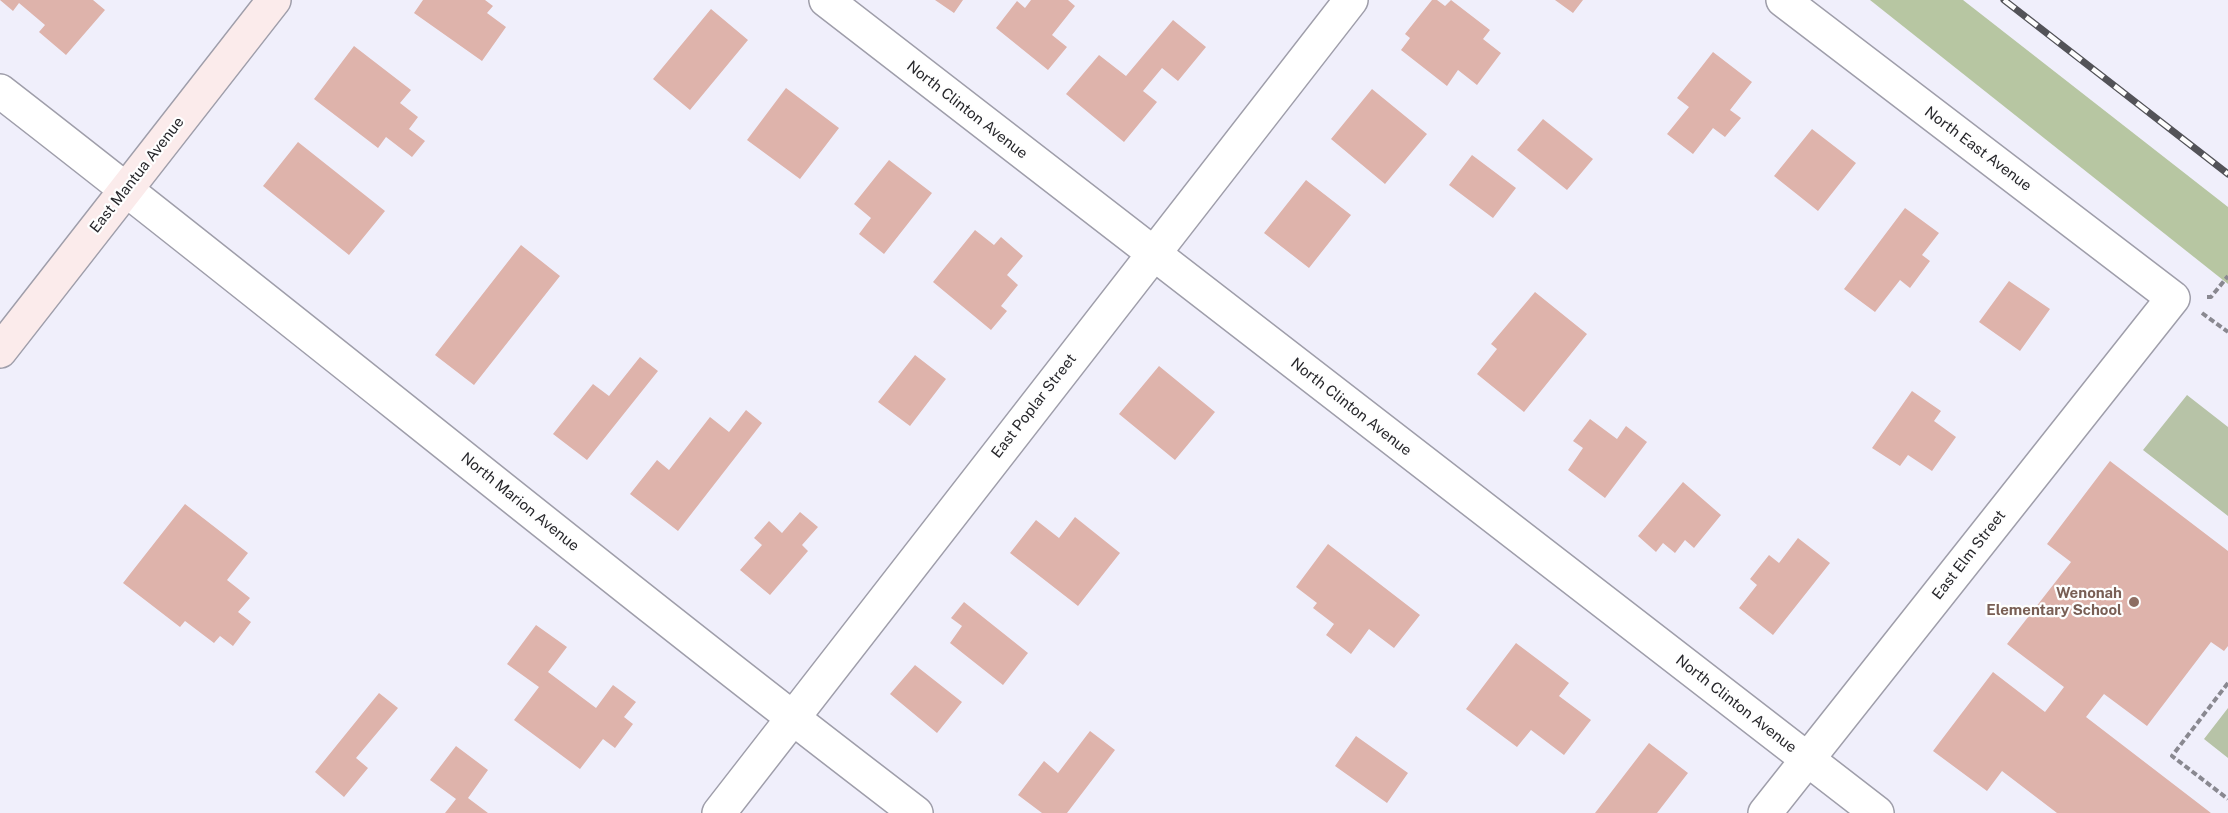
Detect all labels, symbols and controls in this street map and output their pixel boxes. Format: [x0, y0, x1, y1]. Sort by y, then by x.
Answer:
street label: North Clinton Avenue [903, 57, 1031, 163]
street label: North East Avenue [1921, 103, 2035, 195]
street label: East Mantua Avenue [86, 113, 188, 237]
street label: East Poplar Street [988, 350, 1080, 462]
street label: North Clinton Avenue [1287, 354, 1415, 460]
street label: North Marion Avenue [457, 449, 583, 555]
street label: East Elm Street [1929, 507, 2009, 603]
place label: Wenonah Elementary School [1986, 584, 2122, 619]
marker: Wenonah Elementary School [2127, 595, 2141, 609]
street label: North Clinton Avenue [1672, 651, 1800, 757]

